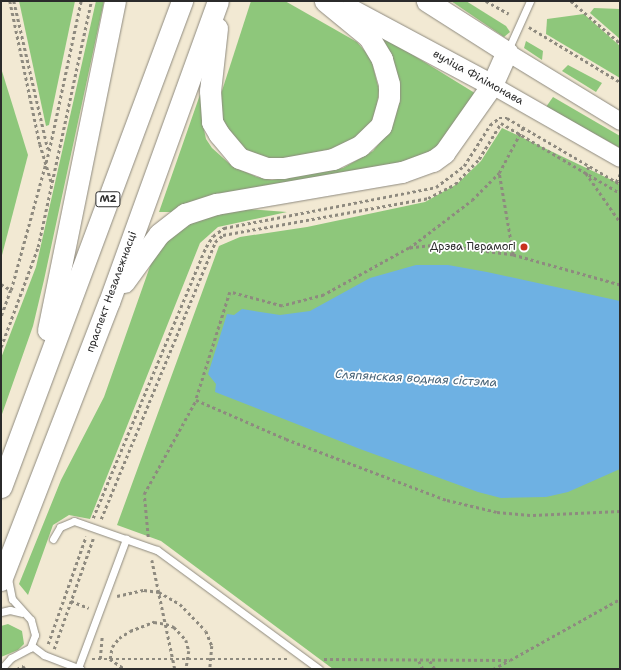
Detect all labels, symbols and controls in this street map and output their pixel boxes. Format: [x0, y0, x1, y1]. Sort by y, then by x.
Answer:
street label: вуліца Філімонава [430, 48, 526, 108]
road number: М2 [95, 191, 121, 207]
street label: праспект Незалежнасці [84, 230, 140, 354]
place label: Дрэва Перамогі [430, 240, 516, 254]
marker: Дрэва Перамогі [519, 242, 529, 252]
water label: Сляпянская водная сістэма [335, 368, 497, 390]

